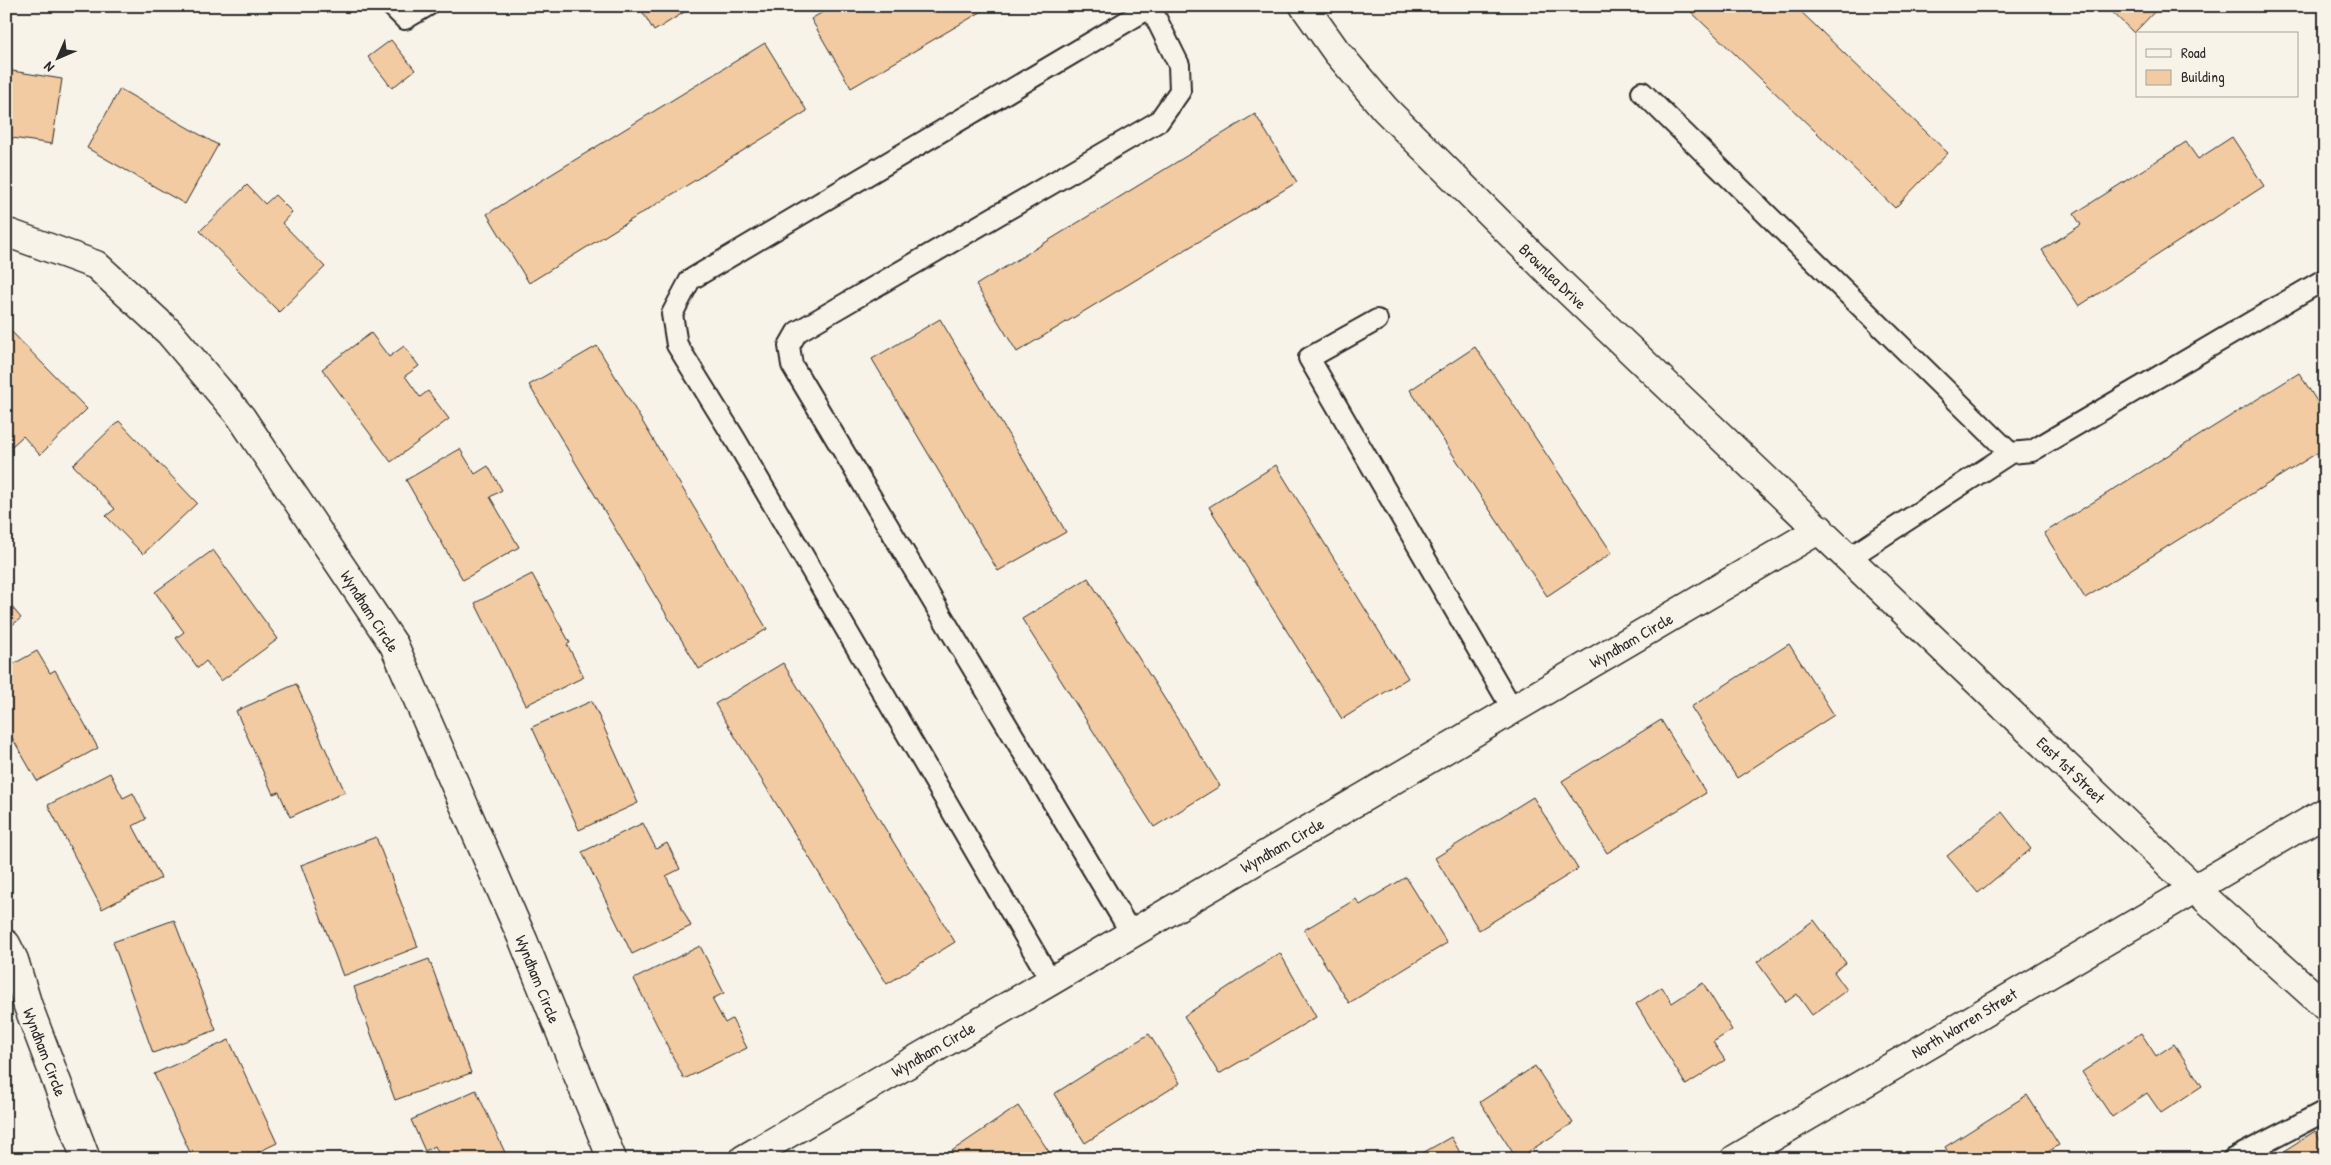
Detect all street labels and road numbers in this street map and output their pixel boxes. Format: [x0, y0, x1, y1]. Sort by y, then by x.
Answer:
street label: Brownlea Drive [1514, 238, 1592, 314]
street label: Wyndham Circle [335, 566, 405, 657]
street label: Wyndham Circle [1585, 607, 1677, 673]
street label: East 1st Street [2032, 732, 2110, 809]
street label: Wyndham Circle [1236, 812, 1328, 878]
street label: Wyndham Circle [510, 932, 566, 1027]
street label: North Warren Street [1907, 982, 2022, 1063]
street label: Wyndham Circle [18, 1005, 72, 1100]
street label: Wyndham Circle [887, 1016, 979, 1082]

